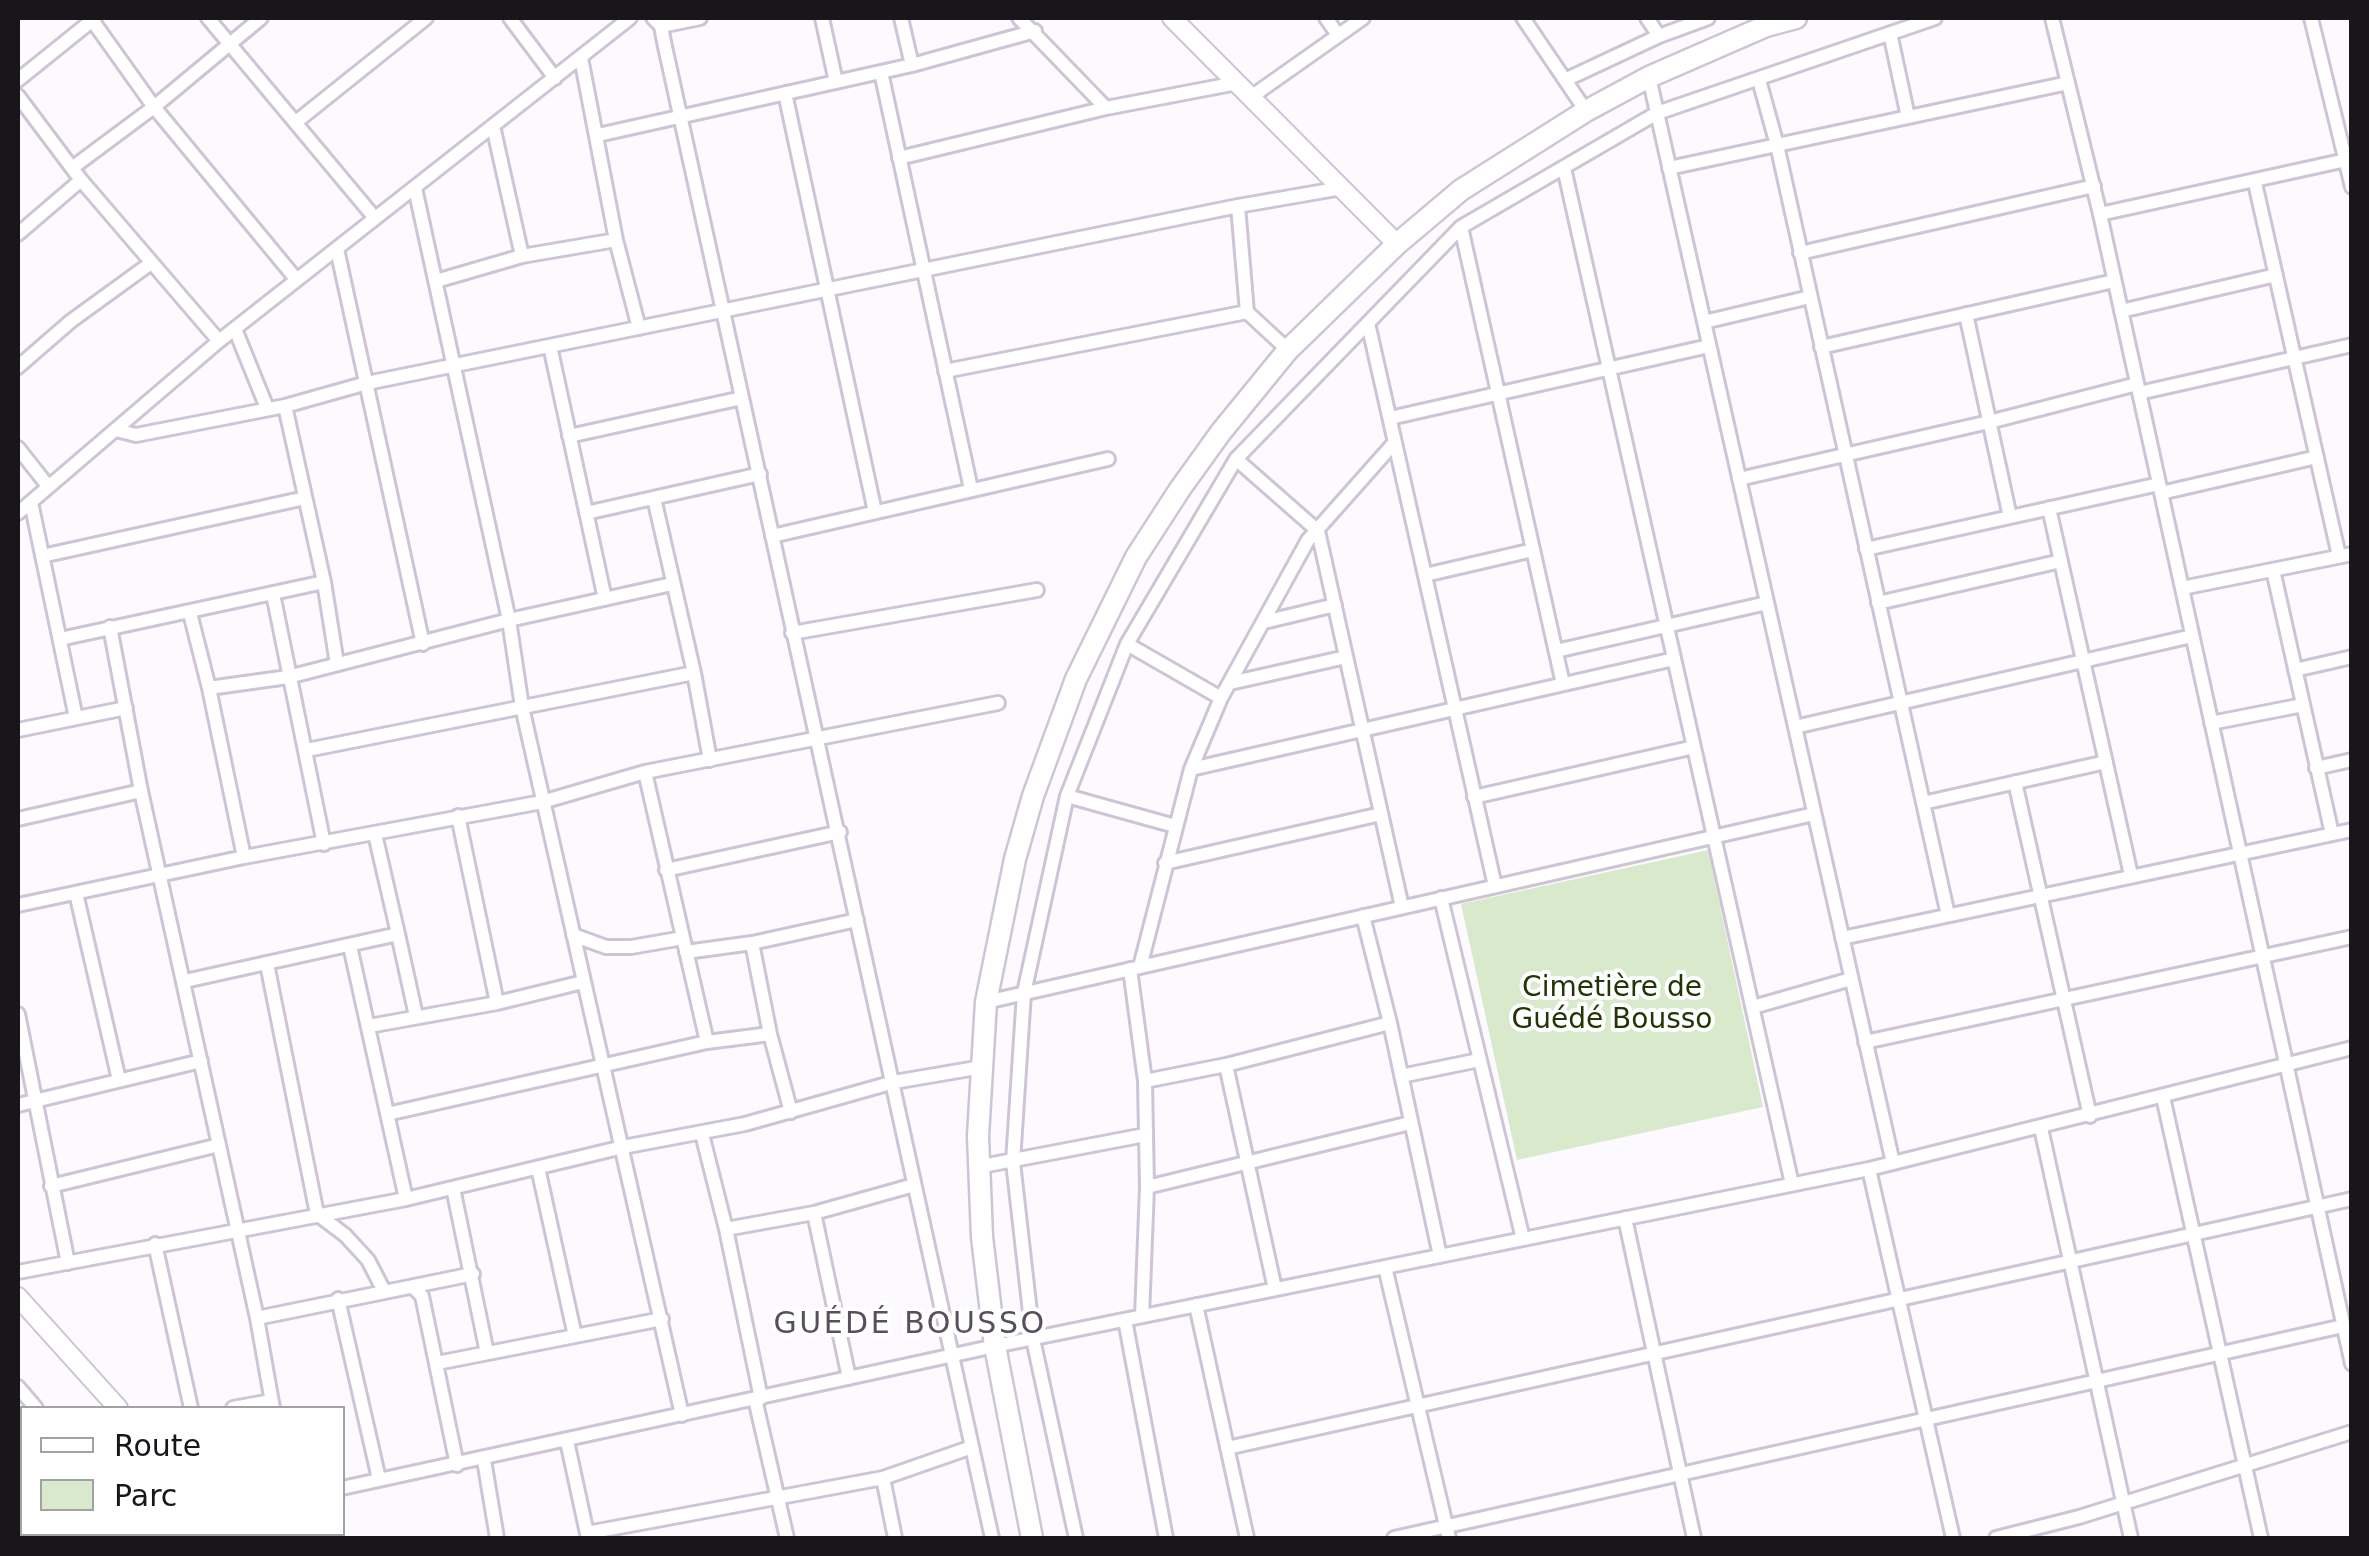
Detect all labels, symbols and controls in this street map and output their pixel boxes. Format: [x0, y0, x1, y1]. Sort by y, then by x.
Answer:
park label: Cimetière de Guédé Bousso [1512, 972, 1712, 1038]
district label: GUÉDÉ BOUSSO [773, 1307, 1047, 1343]
legend [20, 1406, 345, 1536]
text: Route [114, 1428, 201, 1463]
text: Parc [114, 1478, 177, 1513]

